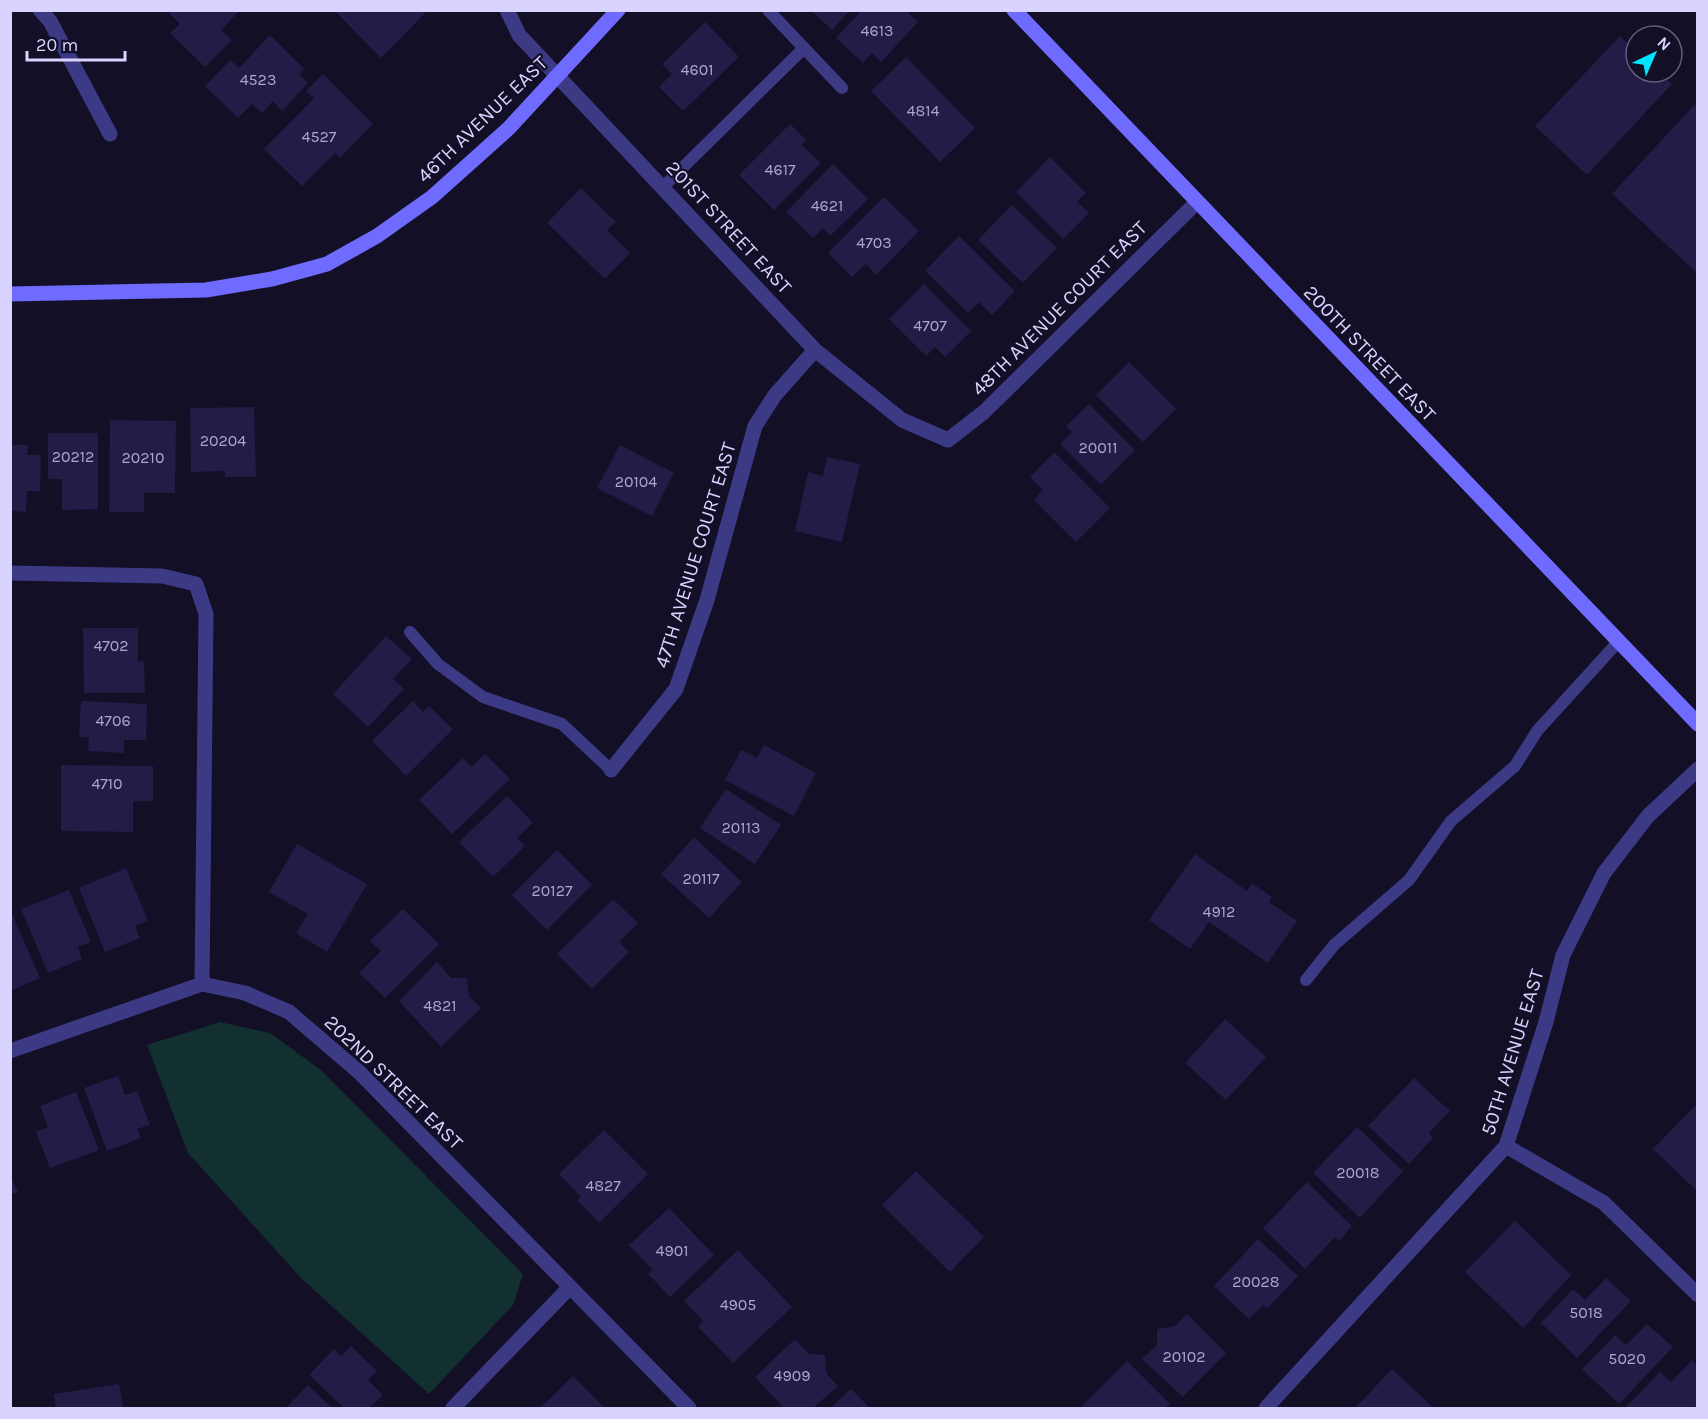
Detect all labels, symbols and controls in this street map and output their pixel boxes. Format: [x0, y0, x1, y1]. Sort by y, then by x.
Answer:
house number: 4613 [861, 21, 893, 40]
scale bar [27, 24, 124, 62]
north arrow [1624, 24, 1684, 84]
text: N [1653, 33, 1675, 54]
text: 20 m [36, 34, 78, 56]
street label: 46TH AVENUE EAST [413, 51, 552, 187]
house number: 4601 [681, 60, 713, 79]
house number: 4523 [240, 70, 276, 89]
house number: 4814 [907, 101, 940, 120]
house number: 4527 [302, 127, 337, 146]
street label: 201ST STREET EAST [661, 156, 796, 299]
house number: 4617 [765, 160, 796, 179]
house number: 4621 [811, 196, 843, 215]
street label: 48TH AVENUE COURT EAST [967, 216, 1152, 401]
house number: 4703 [856, 233, 892, 252]
street label: 200TH STREET EAST [1299, 281, 1440, 426]
house number: 4707 [913, 316, 947, 335]
house number: 20204 [200, 431, 246, 450]
house number: 20011 [1079, 438, 1117, 457]
street label: 47TH AVENUE COURT EAST [650, 439, 741, 671]
house number: 20212 [52, 447, 94, 466]
house number: 20210 [122, 448, 164, 467]
house number: 20104 [615, 472, 657, 491]
house number: 4702 [93, 636, 129, 655]
house number: 4706 [95, 711, 131, 730]
house number: 4710 [91, 774, 123, 793]
house number: 20113 [722, 818, 760, 837]
house number: 20117 [683, 869, 720, 888]
house number: 20127 [532, 881, 573, 900]
house number: 4912 [1203, 902, 1235, 921]
street label: 50TH AVENUE EAST [1476, 966, 1549, 1138]
house number: 4821 [423, 996, 457, 1015]
street label: 202ND STREET EAST [320, 1010, 468, 1154]
house number: 20018 [1336, 1163, 1380, 1182]
house number: 4827 [585, 1176, 621, 1195]
house number: 4901 [656, 1241, 689, 1260]
house number: 20028 [1232, 1272, 1280, 1291]
house number: 4905 [720, 1295, 756, 1314]
house number: 5018 [1569, 1303, 1603, 1322]
house number: 20102 [1163, 1347, 1205, 1366]
house number: 5020 [1608, 1349, 1646, 1368]
house number: 4909 [774, 1366, 811, 1385]

